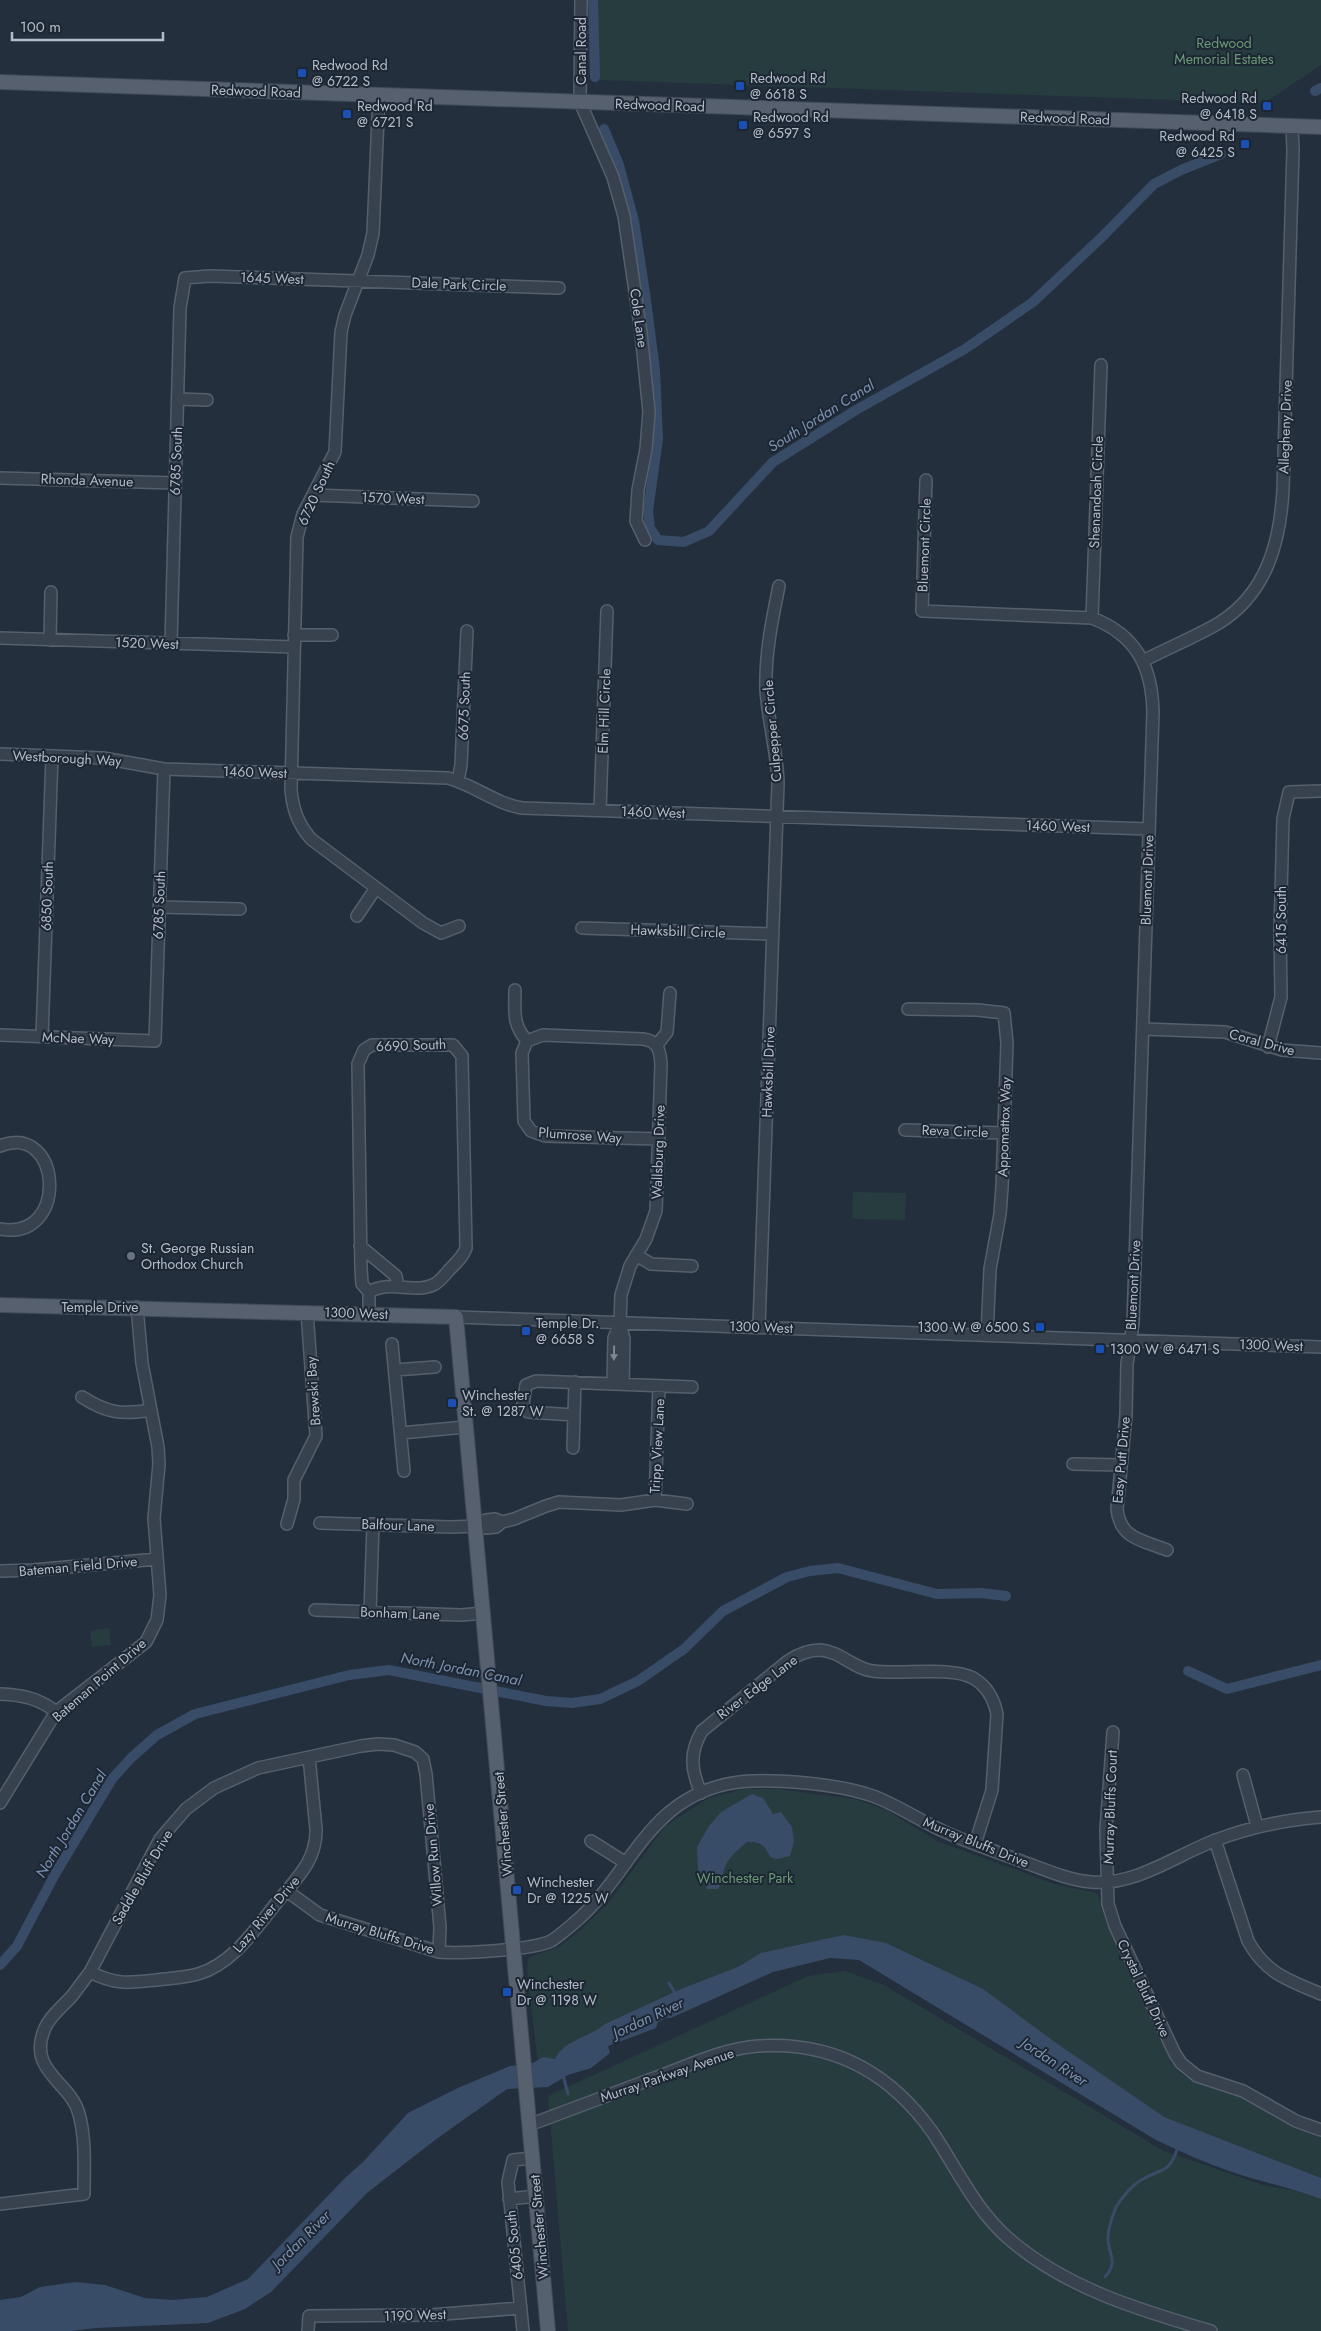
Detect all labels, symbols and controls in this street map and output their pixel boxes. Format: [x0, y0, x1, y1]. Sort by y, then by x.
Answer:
scale bar [12, 10, 164, 42]
text: 100 m [20, 16, 61, 38]
street label: Canal Road [571, 17, 591, 85]
park label: Redwood Memorial Estates [1174, 33, 1274, 69]
place label: Redwood Rd @ 6722 S [312, 55, 388, 91]
marker: Redwood Rd @ 6722 S [296, 67, 308, 79]
place label: Redwood Rd @ 6618 S [750, 68, 826, 104]
street label: Redwood Road [211, 79, 301, 103]
marker: Redwood Rd @ 6618 S [734, 80, 746, 92]
place label: Redwood Rd @ 6418 S [1181, 88, 1257, 124]
street label: Redwood Road [615, 93, 705, 117]
place label: Redwood Rd @ 6721 S [357, 96, 433, 132]
marker: Redwood Rd @ 6418 S [1261, 100, 1273, 112]
street label: Redwood Road [1020, 106, 1110, 130]
place label: Redwood Rd @ 6597 S [753, 107, 829, 143]
marker: Redwood Rd @ 6721 S [341, 108, 353, 120]
marker: Redwood Rd @ 6597 S [737, 119, 749, 131]
place label: Redwood Rd @ 6425 S [1159, 126, 1235, 162]
marker: Redwood Rd @ 6425 S [1239, 138, 1251, 150]
street label: 1645 West [240, 267, 305, 289]
street label: Dale Park Circle [411, 272, 507, 296]
street label: Cole Lane [625, 287, 653, 349]
water label: South Jordan Canal [763, 374, 879, 458]
street label: Allegheny Drive [1273, 380, 1297, 474]
street label: 6785 South [165, 426, 187, 496]
street label: Shenandoah Circle [1084, 435, 1108, 549]
street label: 6720 South [292, 457, 340, 529]
street label: Rhonda Avenue [40, 468, 134, 492]
street label: 1570 West [361, 487, 426, 509]
street label: Bluemont Circle [912, 498, 936, 592]
street label: 1520 West [115, 632, 180, 654]
street label: Elm Hill Circle [593, 668, 615, 754]
street label: 6675 South [453, 671, 475, 741]
street label: Culpepper Circle [758, 679, 786, 783]
street label: Westborough Way [12, 745, 123, 771]
street label: 1460 West [223, 761, 288, 783]
street label: 1460 West [621, 801, 686, 823]
street label: 1460 West [1026, 815, 1091, 837]
street label: Bluemont Drive [1135, 835, 1159, 925]
street label: 6850 South [36, 861, 58, 931]
street label: 6785 South [148, 870, 170, 940]
street label: 6415 South [1271, 886, 1291, 954]
street label: Hawksbill Circle [630, 919, 726, 943]
street label: Coral Drive [1227, 1024, 1297, 1060]
street label: Hawksbill Drive [756, 1026, 780, 1118]
street label: McNae Way [42, 1027, 115, 1049]
street label: 6690 South [376, 1034, 446, 1056]
street label: Appomattox Way [992, 1076, 1016, 1177]
street label: Wallsburg Drive [646, 1104, 670, 1200]
street label: Reva Circle [921, 1120, 989, 1142]
street label: Plumrose Way [538, 1122, 623, 1148]
place label: St. George Russian Orthodox Church [141, 1238, 254, 1274]
street label: Bluemont Drive [1121, 1239, 1145, 1331]
marker: St. George Russian Orthodox Church [125, 1250, 137, 1262]
street label: Temple Drive [62, 1297, 138, 1317]
street label: 1300 West [324, 1302, 389, 1324]
place label: Temple Dr. @ 6658 S [536, 1313, 600, 1349]
street label: 1300 West [729, 1316, 794, 1338]
place label: 1300 W @ 6500 S [917, 1317, 1030, 1337]
marker: 1300 W @ 6500 S [1034, 1321, 1046, 1333]
marker: Temple Dr. @ 6658 S [520, 1325, 532, 1337]
street label: 1300 West [1239, 1334, 1304, 1356]
place label: 1300 W @ 6471 S [1110, 1339, 1220, 1359]
marker: 1300 W @ 6471 S [1094, 1343, 1106, 1355]
one-way arrow [610, 1345, 618, 1361]
street label: Brewski Bay [301, 1355, 325, 1426]
place label: Winchester St. @ 1287 W [462, 1385, 544, 1421]
marker: Winchester St. @ 1287 W [446, 1397, 458, 1409]
street label: Tripp View Lane [645, 1398, 669, 1494]
street label: Easy Putt Drive [1107, 1416, 1135, 1504]
street label: Balfour Lane [361, 1514, 435, 1536]
street label: Bateman Field Drive [18, 1551, 138, 1581]
street label: Bonham Lane [360, 1602, 440, 1624]
street label: Bateman Point Drive [48, 1633, 150, 1727]
water label: North Jordan Canal [399, 1647, 524, 1692]
street label: River Edge Lane [713, 1650, 801, 1724]
street label: Murray Bluffs Court [1098, 1749, 1122, 1864]
water label: North Jordan Canal [30, 1765, 112, 1882]
street label: Winchester Street [488, 1770, 518, 1877]
street label: Willow Run Drive [419, 1803, 447, 1907]
street label: Murray Bluffs Drive [920, 1812, 1032, 1872]
street label: Saddle Bluff Drive [107, 1826, 177, 1928]
park label: Winchester Park [697, 1868, 794, 1888]
street label: Lazy River Drive [228, 1871, 304, 1957]
place label: Winchester Dr @ 1225 W [527, 1872, 609, 1908]
marker: Winchester Dr @ 1225 W [511, 1884, 523, 1896]
street label: Murray Bluffs Drive [323, 1907, 437, 1959]
street label: Crystal Bluff Drive [1113, 1936, 1175, 2040]
place label: Winchester Dr @ 1198 W [517, 1974, 597, 2010]
marker: Winchester Dr @ 1198 W [501, 1986, 513, 1998]
water label: Jordan River [606, 1992, 688, 2045]
water label: Jordan River [1014, 2031, 1093, 2092]
street label: Murray Parkway Avenue [597, 2043, 737, 2107]
street label: Winchester Street [524, 2173, 554, 2280]
water label: Jordan River [264, 2205, 336, 2277]
street label: 6405 South [500, 2209, 528, 2281]
street label: 1190 West [384, 2304, 447, 2326]

